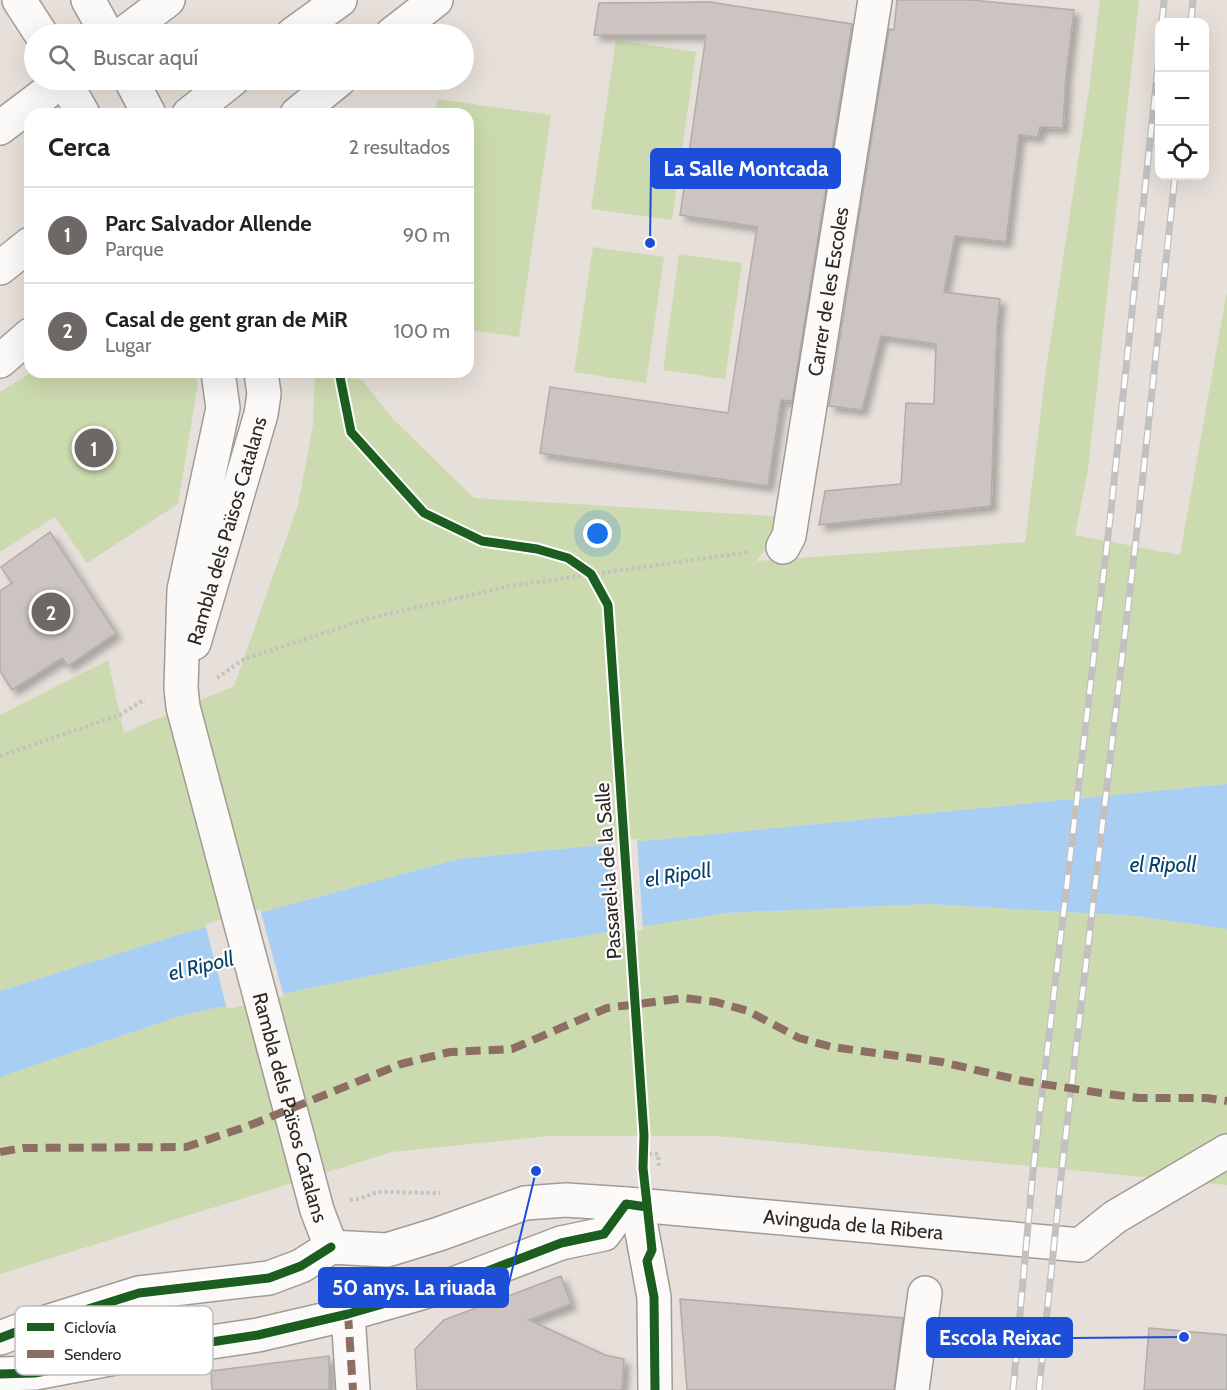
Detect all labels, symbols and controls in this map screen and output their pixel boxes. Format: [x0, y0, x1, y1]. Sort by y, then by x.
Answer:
map controls [1155, 18, 1209, 180]
button: + [1155, 18, 1209, 72]
search box [24, 24, 474, 90]
icon: search [45, 41, 78, 74]
text: Buscar aquí [93, 44, 198, 71]
button: − [1155, 72, 1209, 126]
button: locate [1155, 126, 1209, 180]
text: Cerca [48, 131, 110, 163]
text: 2 resultados [349, 135, 450, 159]
callout: La Salle Montcada [651, 149, 840, 188]
text: La Salle Montcada [663, 156, 829, 181]
street label: Carrer de les Escoles [803, 205, 854, 378]
text: Parc Salvador Allende [105, 210, 312, 237]
text: 1 [64, 223, 71, 247]
text: 90 m [403, 223, 450, 247]
text: Parque [105, 237, 164, 261]
text: Casal de gent gran de MiR [105, 306, 348, 333]
text: 2 [62, 319, 73, 343]
text: 100 m [394, 319, 450, 343]
text: Lugar [105, 333, 151, 357]
street label: Rambla dels Països Catalans [182, 414, 272, 648]
pin: 1 [74, 426, 113, 470]
your location [583, 519, 612, 548]
pin: 2 [32, 590, 70, 634]
street label: Passarel·la de la Salle [590, 782, 626, 960]
water label: el Ripoll [1130, 852, 1196, 877]
water label: el Ripoll [643, 857, 713, 892]
water label: el Ripoll [166, 945, 236, 986]
street label: Rambla dels Països Catalans [248, 990, 333, 1226]
street label: Avinguda de la Ribera [762, 1204, 945, 1245]
callout: 50 anys. La riuada [319, 1268, 508, 1307]
text: 50 anys. La riuada [332, 1275, 497, 1300]
legend [15, 1306, 213, 1375]
text: Ciclovía [64, 1318, 117, 1337]
callout: Escola Reixac [927, 1318, 1072, 1357]
text: Escola Reixac [939, 1325, 1061, 1350]
text: Sendero [64, 1345, 121, 1364]

